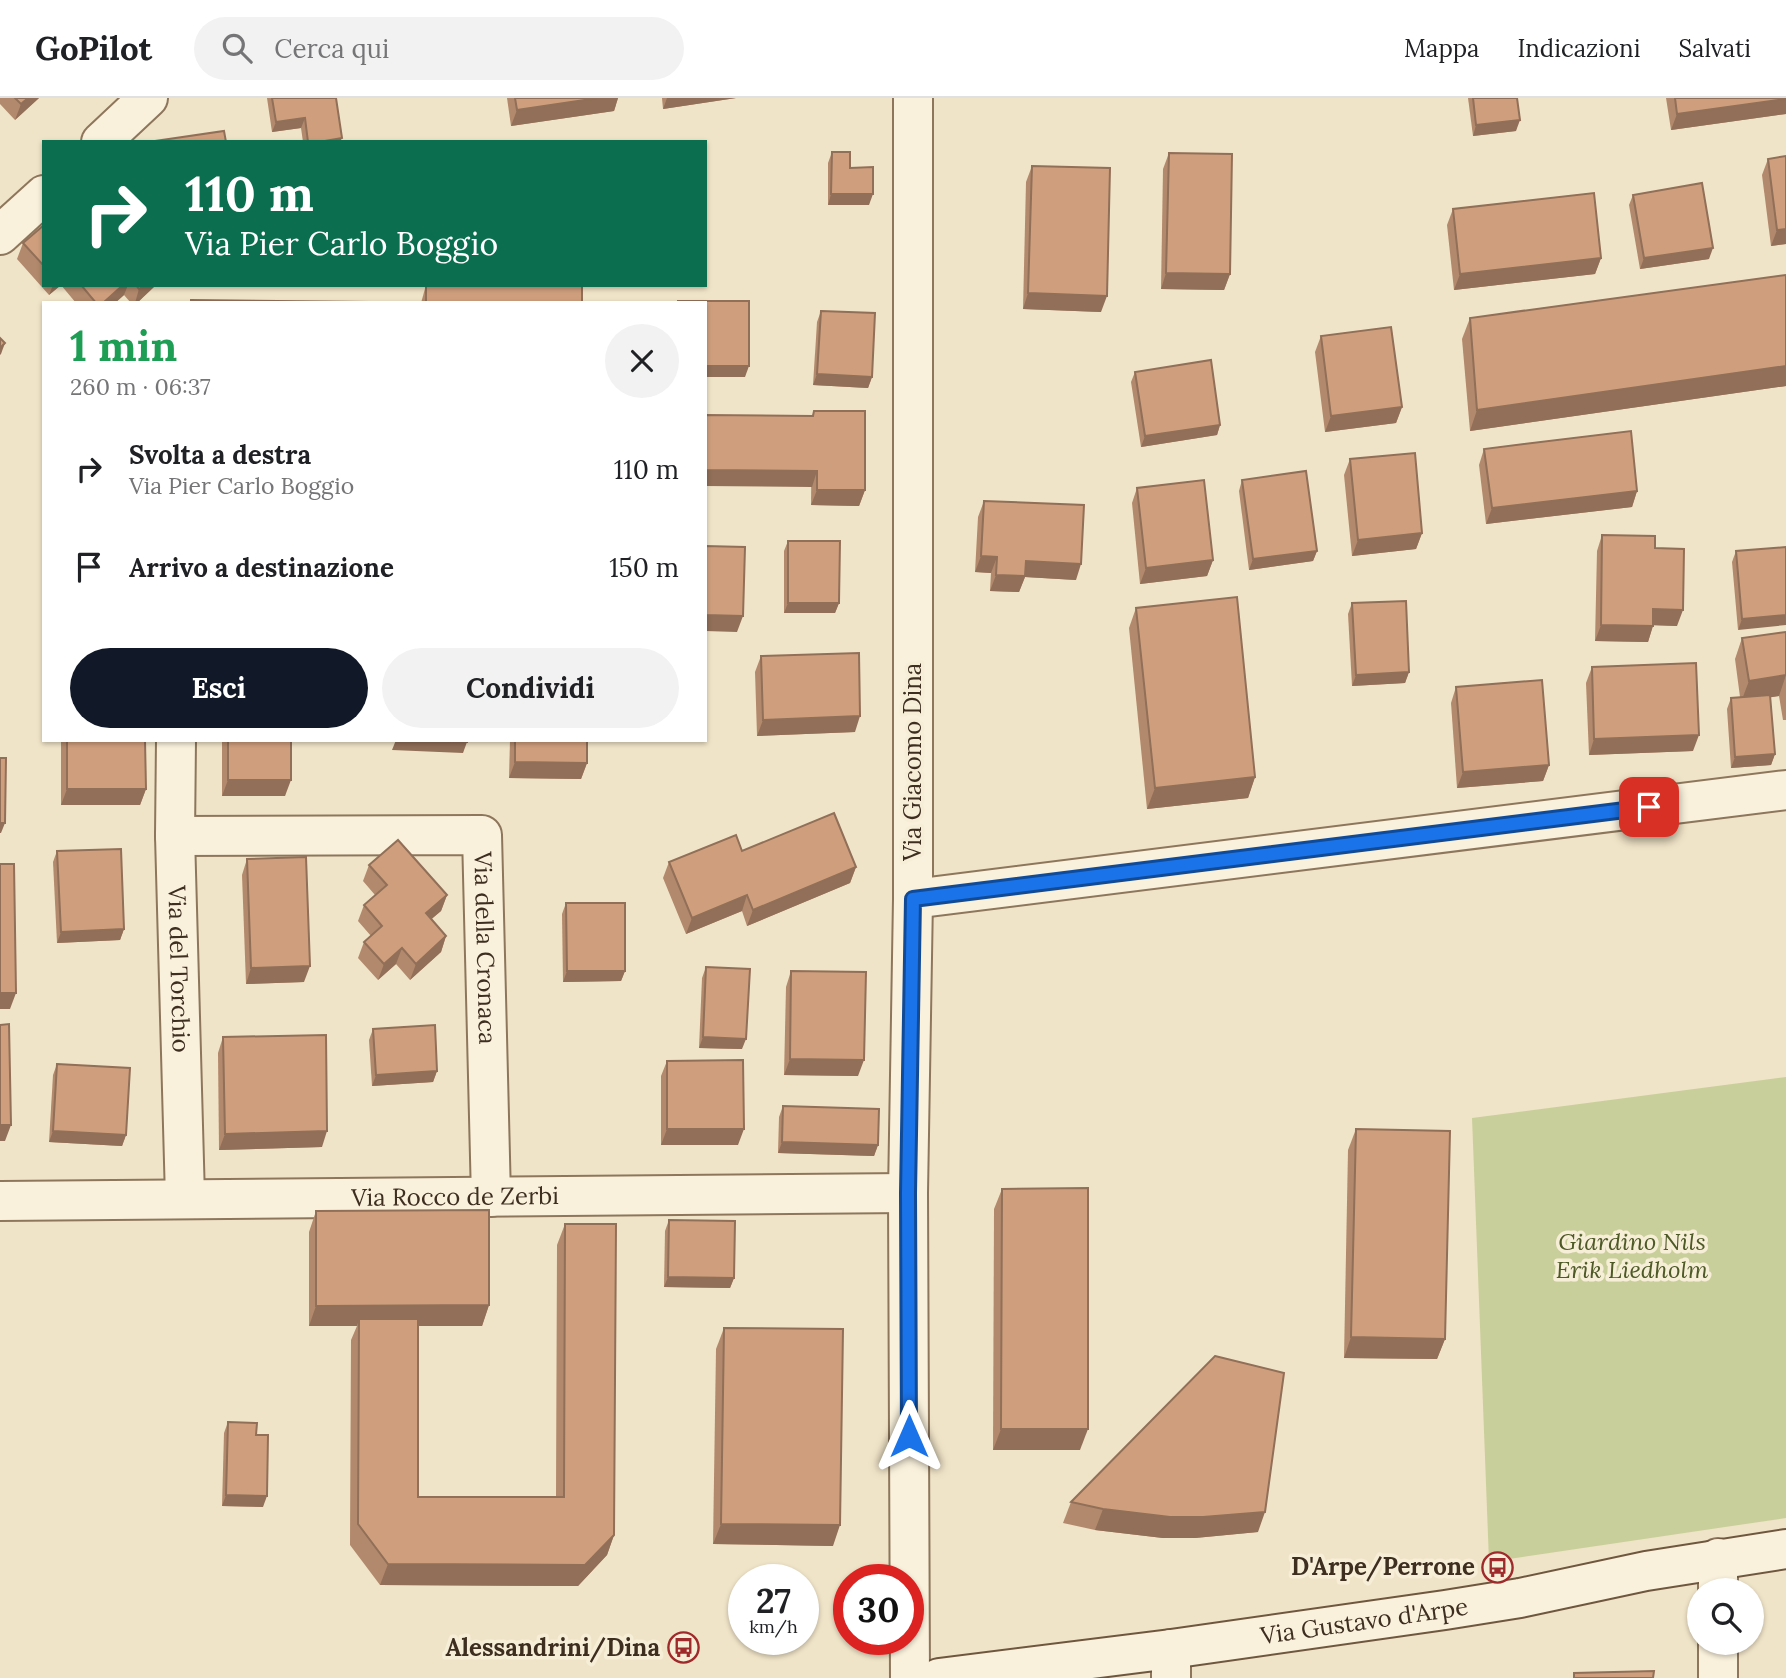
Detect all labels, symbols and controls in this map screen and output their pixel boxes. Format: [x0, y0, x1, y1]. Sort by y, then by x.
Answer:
search box [194, 17, 684, 80]
text: GoPilot [35, 27, 152, 69]
icon: search [218, 29, 256, 67]
text: Cerca qui [274, 32, 389, 65]
text: Mappa [1404, 33, 1479, 64]
text: Indicazioni [1517, 33, 1640, 64]
text: Salvati [1678, 33, 1751, 64]
text: 110 m [185, 162, 314, 224]
icon: right [70, 168, 161, 259]
text: Via Pier Carlo Boggio [185, 223, 498, 264]
text: 1 min [70, 319, 177, 373]
button: close [605, 324, 679, 398]
text: 260 m · 06:37 [70, 372, 211, 401]
text: Svolta a destra [129, 438, 311, 471]
icon: right [70, 450, 108, 488]
text: 110 m [614, 453, 679, 486]
text: Via Pier Carlo Boggio [129, 471, 354, 500]
icon: arrive [70, 548, 108, 586]
text: Arrivo a destinazione [129, 551, 394, 584]
text: 150 m [609, 551, 679, 584]
button: Esci [70, 648, 368, 728]
button: Condividi [382, 648, 679, 728]
street label: Via Giacomo Dina [897, 663, 928, 862]
pin [1619, 777, 1679, 837]
icon: arrive [1630, 788, 1668, 826]
street label: Via della Cronaca [467, 850, 503, 1045]
street label: Via del Torchio [161, 884, 197, 1053]
street label: Via Rocco de Zerbi [350, 1180, 559, 1213]
park label: Giardino Nils Erik Liedholm [1556, 1226, 1708, 1285]
position arrow [872, 1399, 946, 1473]
bus stop icon: D'Arpe/Perrone [1481, 1550, 1515, 1584]
place label: D'Arpe/Perrone [1291, 1551, 1475, 1582]
speed limit sign: 30 [833, 1564, 924, 1655]
text: 27 [756, 1578, 791, 1623]
map controls [1687, 1578, 1764, 1655]
button: search [1687, 1578, 1764, 1655]
street label: Via Gustavo d'Arpe [1257, 1591, 1470, 1651]
text: km/h [749, 1615, 798, 1638]
bus stop icon: Alessandrini/Dina [666, 1631, 700, 1665]
place label: Alessandrini/Dina [446, 1632, 660, 1663]

